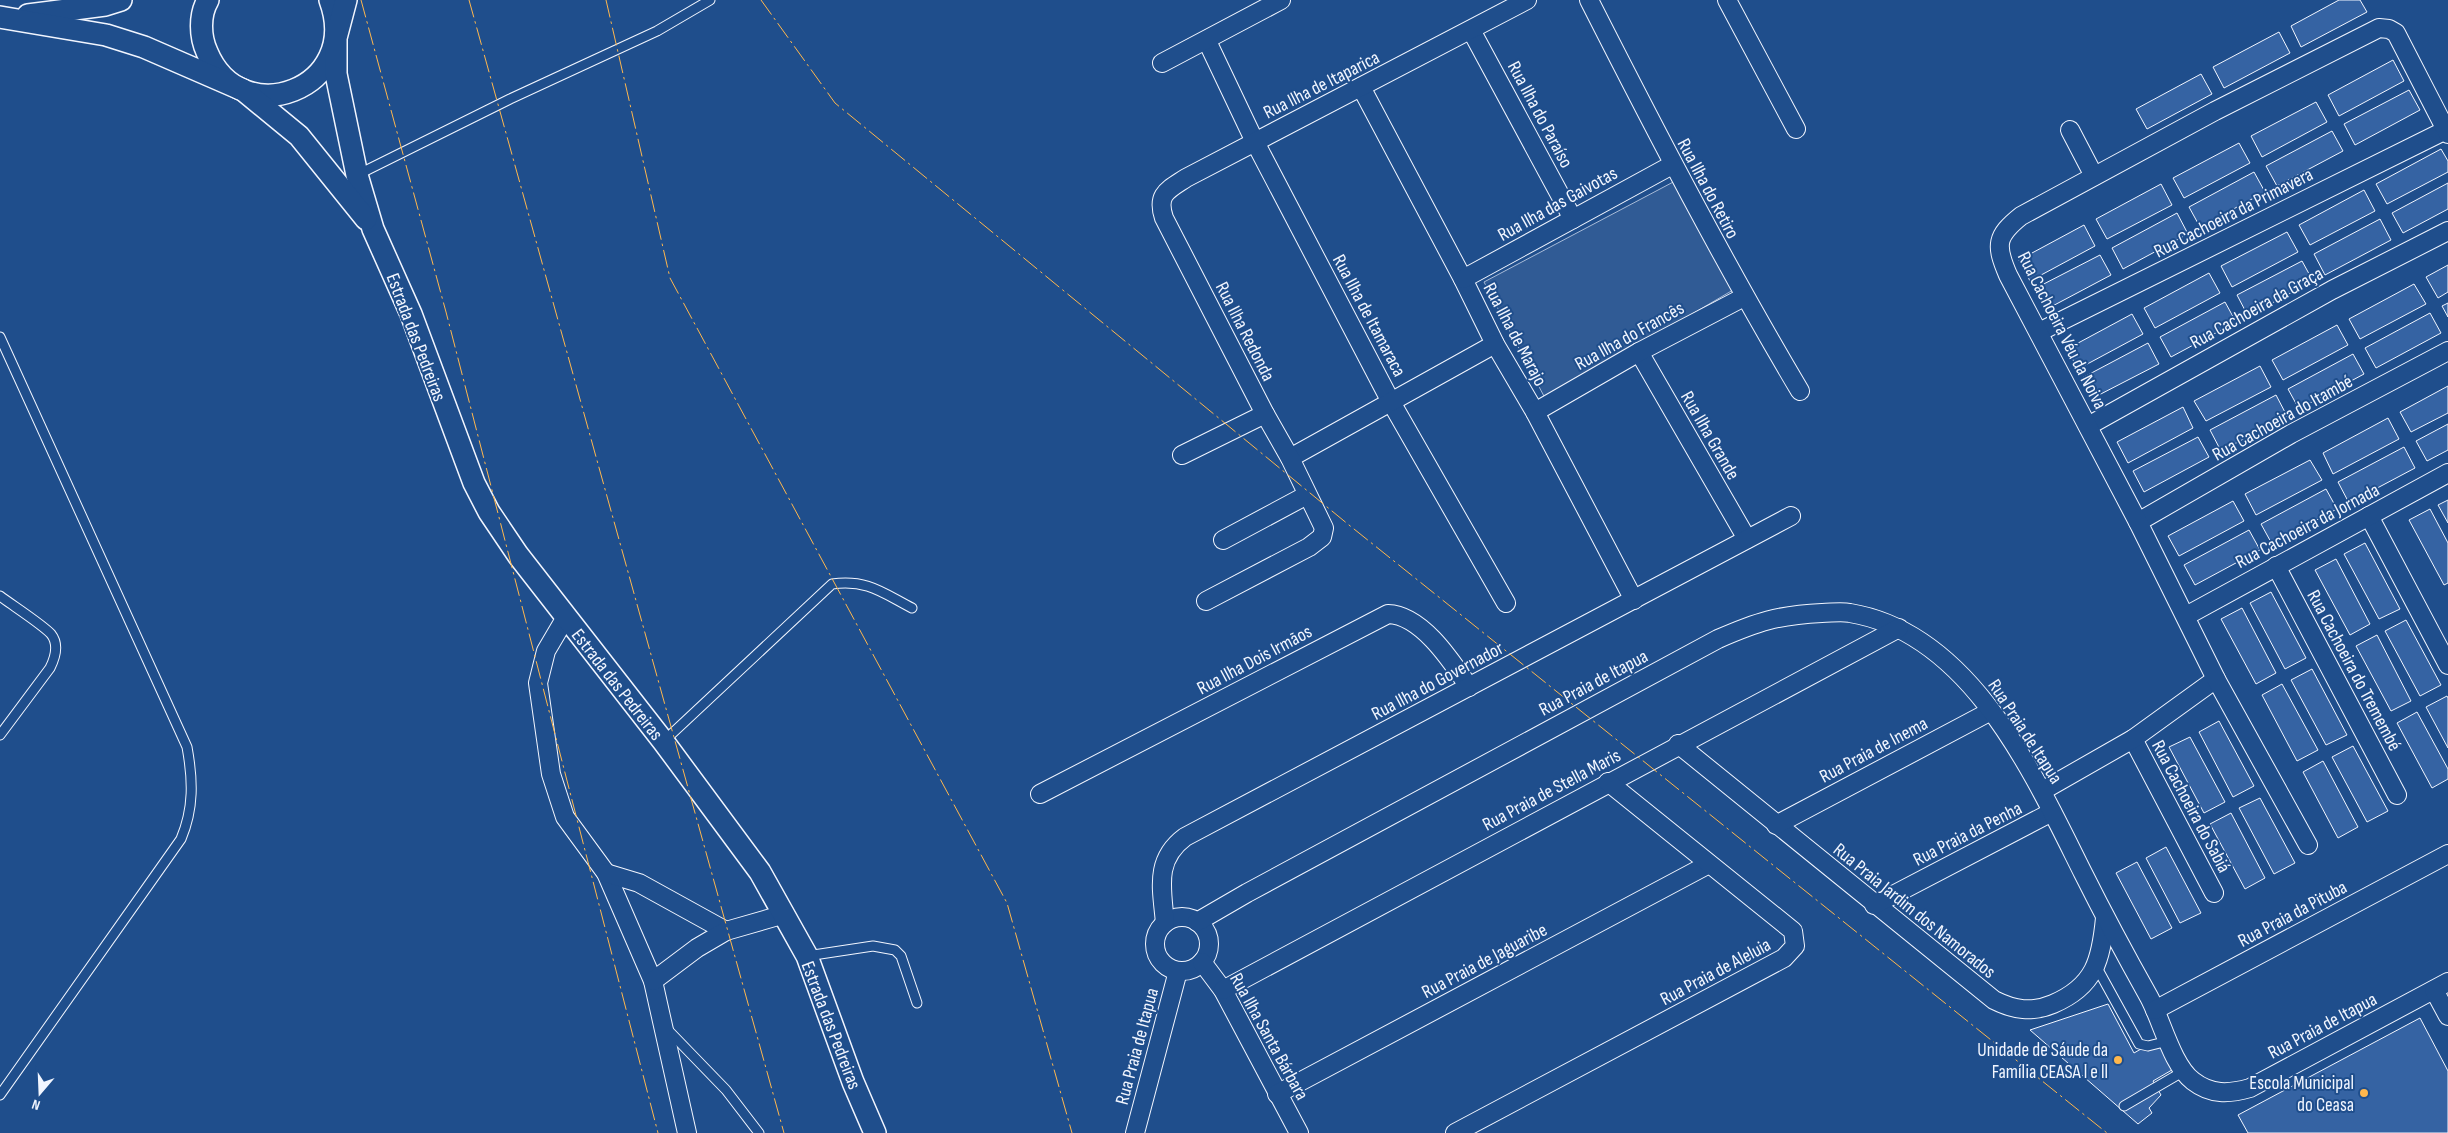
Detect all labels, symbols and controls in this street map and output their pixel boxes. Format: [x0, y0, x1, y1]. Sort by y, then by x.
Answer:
street label: Rua Ilha de Itaparica [1260, 46, 1384, 124]
street label: Rua Ilha do Paraíso [1502, 57, 1577, 172]
street label: Rua Ilha do Retiro [1672, 135, 1744, 243]
street label: Rua Ilha das Gaivotas [1494, 162, 1622, 247]
street label: Rua Cachoeira da Primavera [2150, 163, 2317, 263]
street label: Rua Cachoeira Véu da Noiva [2012, 248, 2111, 413]
street label: Rua Ilha de Itamaraca [1327, 251, 1411, 381]
street label: Rua Cachoeira da Graça [2186, 262, 2327, 354]
street label: Estrada das Pedreiras [381, 270, 451, 405]
street label: Rua Ilha Redonda [1210, 278, 1279, 385]
street label: Rua Ilha de Marajo [1478, 279, 1552, 390]
street label: Rua Ilha do Francês [1571, 297, 1689, 376]
street label: Rua Cachoeira do Itambé [2209, 370, 2357, 466]
street label: Rua Ilha Grande [1675, 387, 1744, 484]
street label: Rua Cachoeira da Jornada [2232, 479, 2384, 574]
street label: Rua Cachoeira do Tremembé [2301, 586, 2406, 755]
street label: Rua Ilha Dois Irmãos [1193, 620, 1316, 700]
street label: Estrada das Pedreiras [566, 624, 668, 746]
street label: Rua Ilha do Governador [1368, 637, 1508, 726]
street label: Rua Praia de Itapua [1535, 645, 1652, 722]
street label: Rua Praia de Itapua [1982, 675, 2067, 788]
street label: Rua Praia de Inema [1816, 712, 1932, 788]
street label: Rua Cachoeira do Sabiá [2146, 737, 2235, 877]
street label: Rua Praia de Stella Maris [1479, 744, 1625, 836]
street label: Rua Praia da Penha [1909, 797, 2026, 872]
street label: Rua Praia Jardim dos Namorados [1828, 839, 2000, 984]
street label: Rua Praia da Pituba [2234, 876, 2351, 953]
street label: Rua Praia de Jaguaribe [1418, 919, 1551, 1004]
street label: Rua Praia de Aleluia [1657, 934, 1775, 1011]
street label: Estrada das Pedreiras [796, 958, 866, 1093]
street label: Rua Ilha Santa Bárbara [1224, 969, 1313, 1104]
street label: Rua Praia de Itapua [1111, 985, 1164, 1107]
street label: Rua Praia de Itapua [2264, 988, 2381, 1065]
place label: Unidade de Sáude da Família CEASA l e ll [1977, 1039, 2108, 1084]
marker: Unidade de Sáude da Família CEASA l e ll [2112, 1054, 2124, 1066]
north arrow [15, 1068, 65, 1118]
place label: Escola Municipal do Ceasa [2249, 1072, 2354, 1117]
marker: Escola Municipal do Ceasa [2358, 1087, 2370, 1099]
text: N [30, 1096, 42, 1114]

